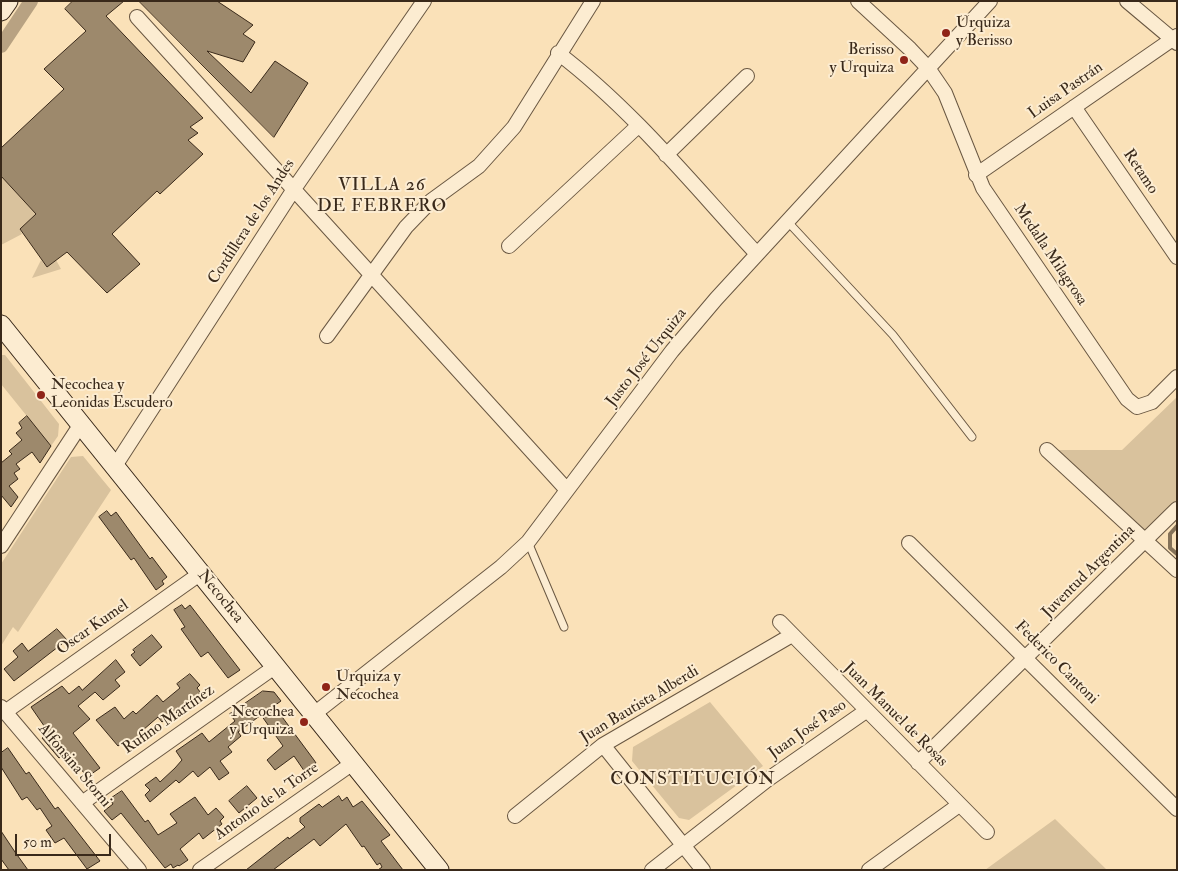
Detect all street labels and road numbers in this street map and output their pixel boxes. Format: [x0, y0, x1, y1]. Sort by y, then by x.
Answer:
street label: Luisa Pastrán [1025, 58, 1107, 124]
street label: Retamo [1118, 146, 1162, 198]
street label: Cordillera de los Andes [204, 156, 300, 288]
street label: Medalla Milagrosa [1009, 201, 1091, 309]
street label: Justo José Urquiza [603, 305, 691, 411]
street label: Juventud Argentina [1038, 521, 1140, 623]
street label: Necochea [193, 567, 247, 627]
street label: Oscar Kumel [53, 596, 133, 660]
street label: Federico Cantoni [1010, 617, 1102, 709]
street label: Juan Manuel de Rosas [839, 659, 951, 771]
street label: Juan Bautista Alberdi [577, 662, 703, 748]
street label: Rufino Martínez [119, 681, 219, 759]
street label: Juan José Paso [765, 696, 851, 764]
street label: Alfonsina Storni [33, 720, 115, 812]
street label: Antonio de la Torre [211, 759, 323, 845]

